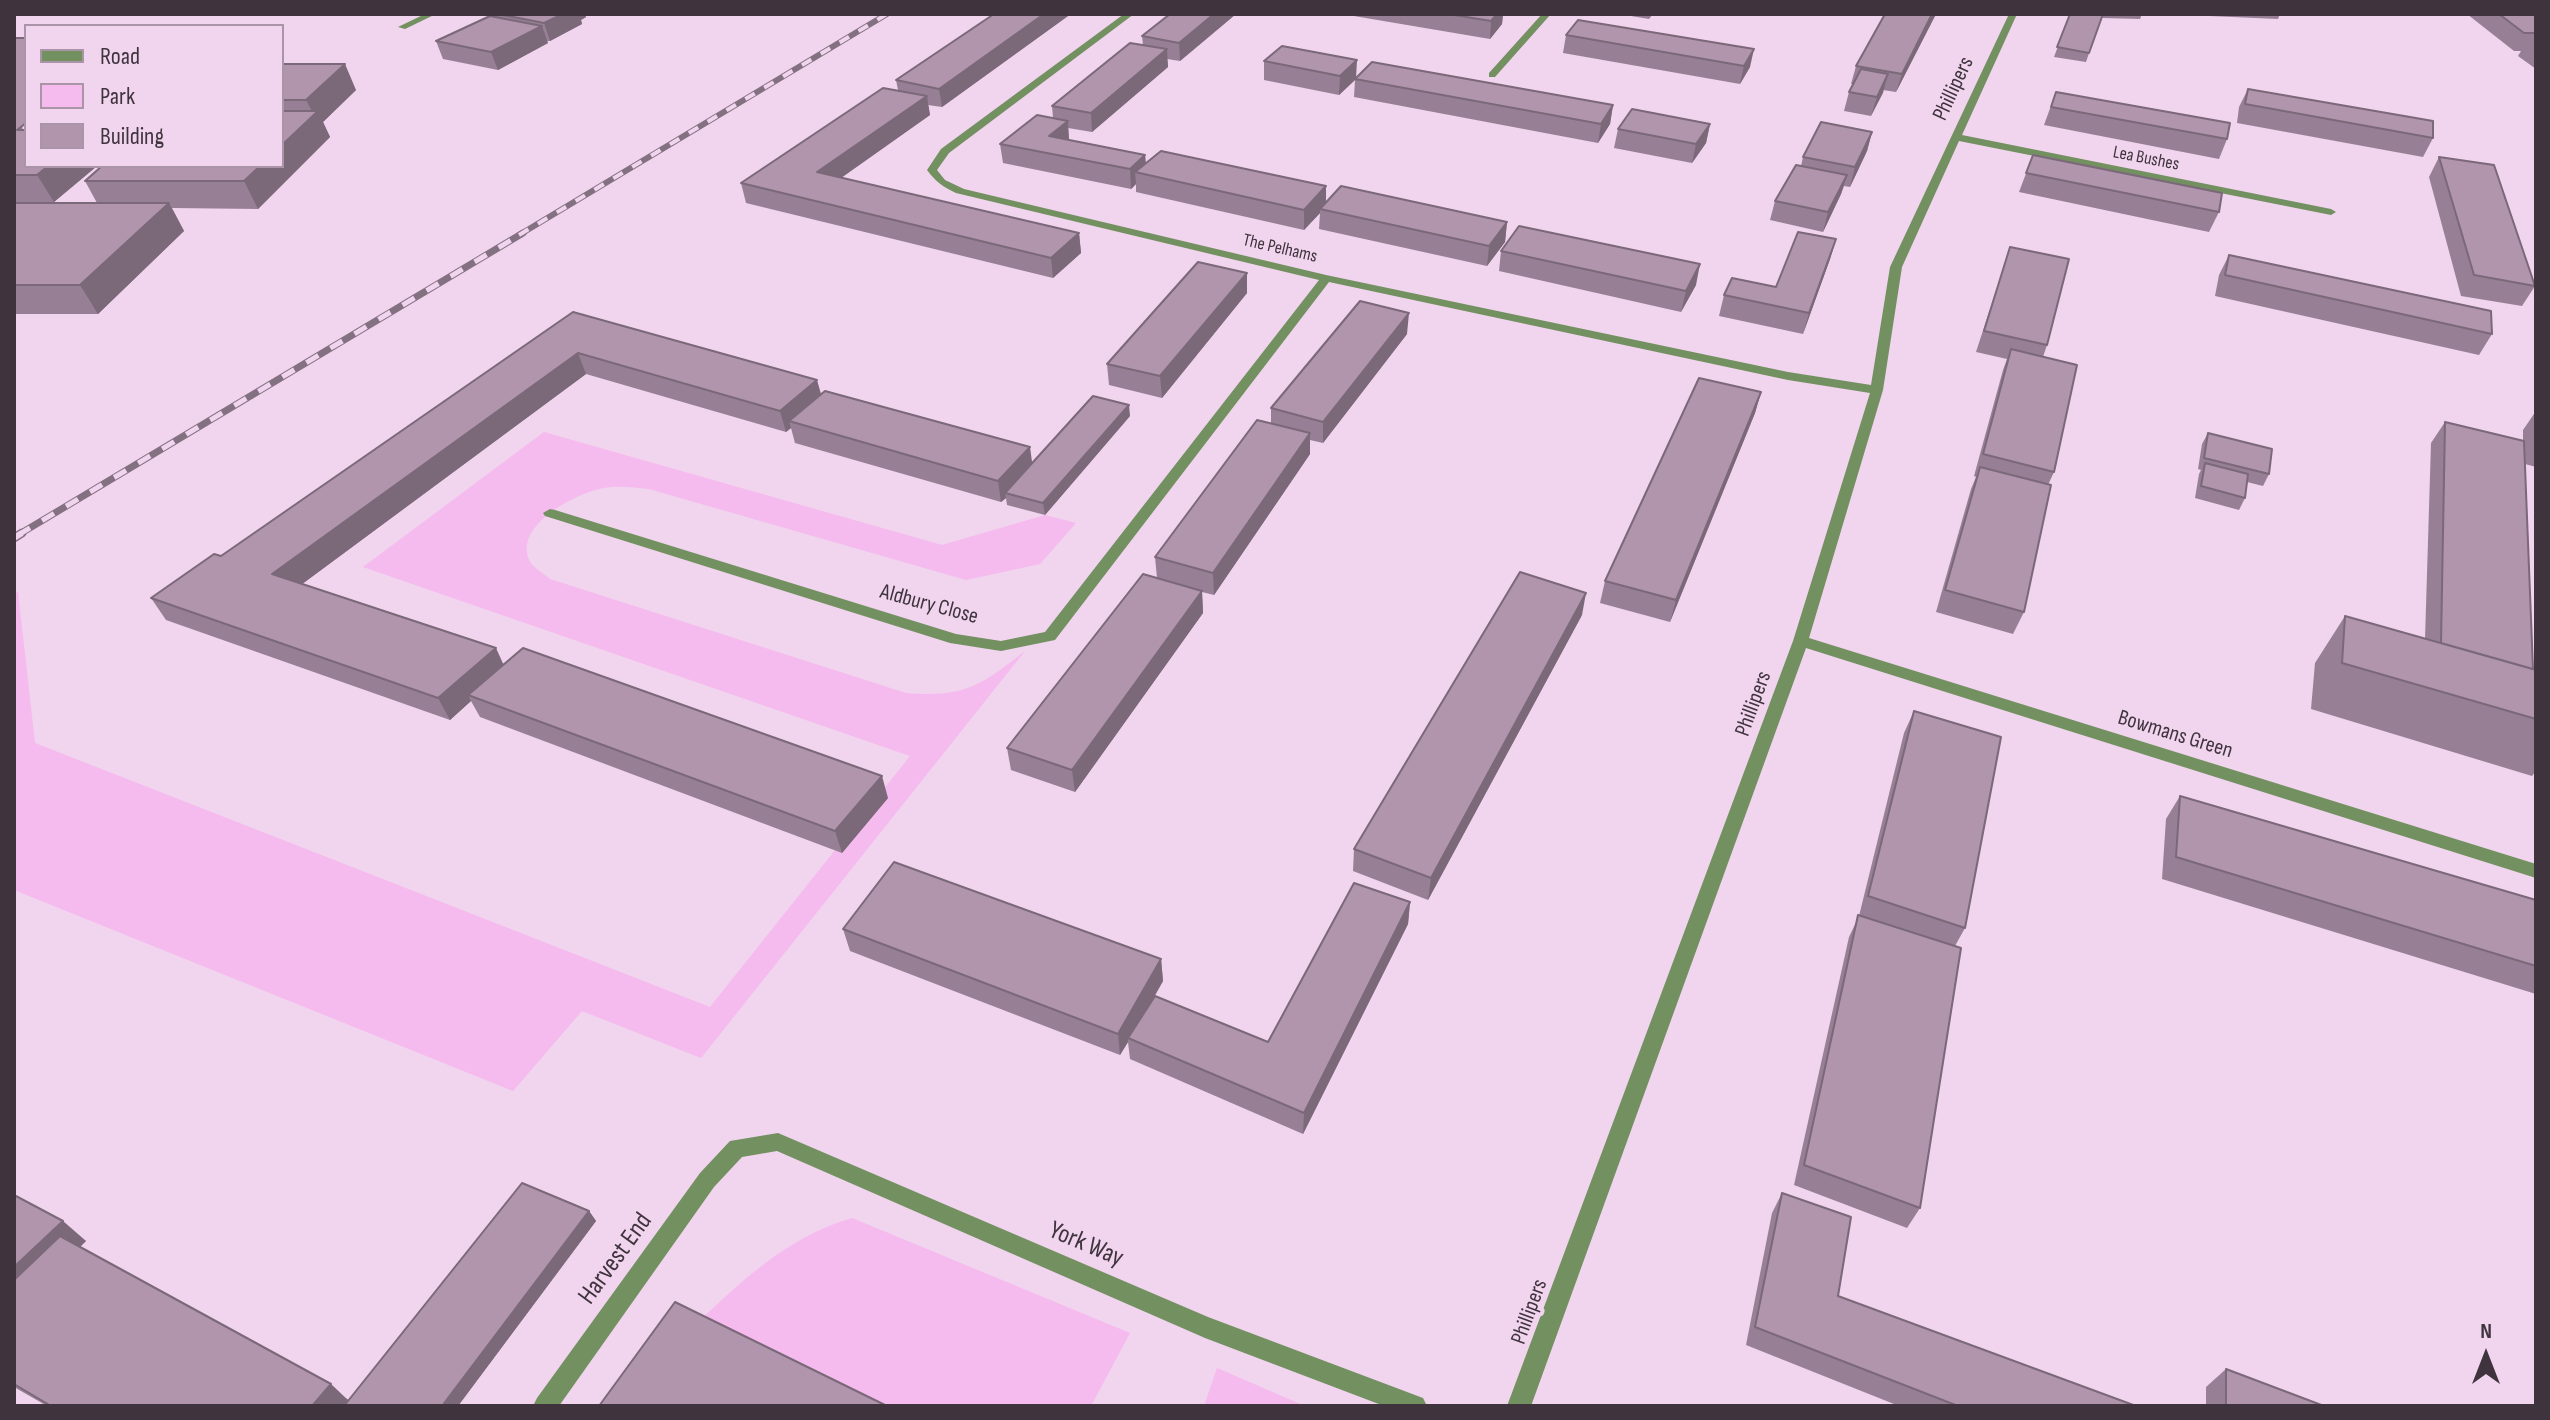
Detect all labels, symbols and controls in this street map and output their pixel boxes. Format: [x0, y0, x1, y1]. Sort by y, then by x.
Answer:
legend [24, 24, 284, 168]
text: Road [100, 42, 140, 71]
street label: Phillipers [1928, 53, 1980, 125]
text: Park [100, 82, 135, 111]
text: Building [100, 122, 164, 151]
street label: Lea Bushes [2111, 142, 2181, 176]
street label: The Pelhams [1241, 230, 1319, 268]
street label: Aldbury Close [877, 579, 981, 631]
street label: Phillipers [1730, 668, 1778, 740]
street label: Bowmans Green [2114, 705, 2236, 765]
street label: Harvest End [572, 1207, 660, 1311]
street label: York Way [1044, 1215, 1128, 1275]
street label: Phillipers [1506, 1276, 1554, 1348]
north arrow [2446, 1316, 2526, 1396]
text: N [2480, 1318, 2492, 1345]

